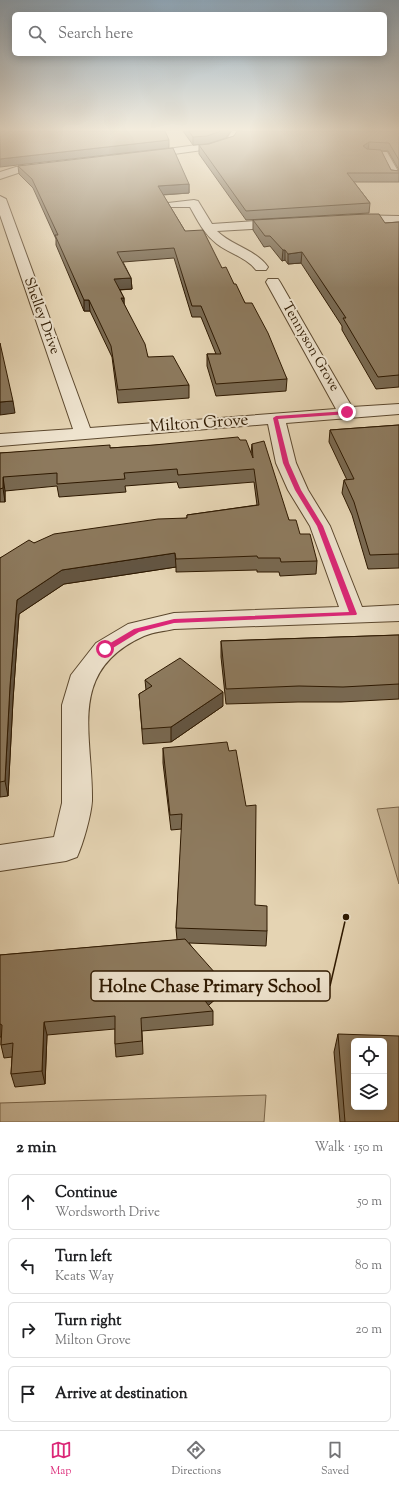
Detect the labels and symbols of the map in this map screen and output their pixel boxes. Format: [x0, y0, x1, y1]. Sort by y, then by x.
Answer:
street label: Shelley Drive [18, 275, 64, 357]
street label: Tennyson Grove [276, 299, 344, 395]
route end [338, 403, 356, 421]
street label: Milton Grove [149, 409, 249, 439]
route start [96, 640, 114, 658]
callout: Holne Chase Primary School [91, 971, 330, 1001]
text: Holne Chase Primary School [99, 975, 322, 1001]

